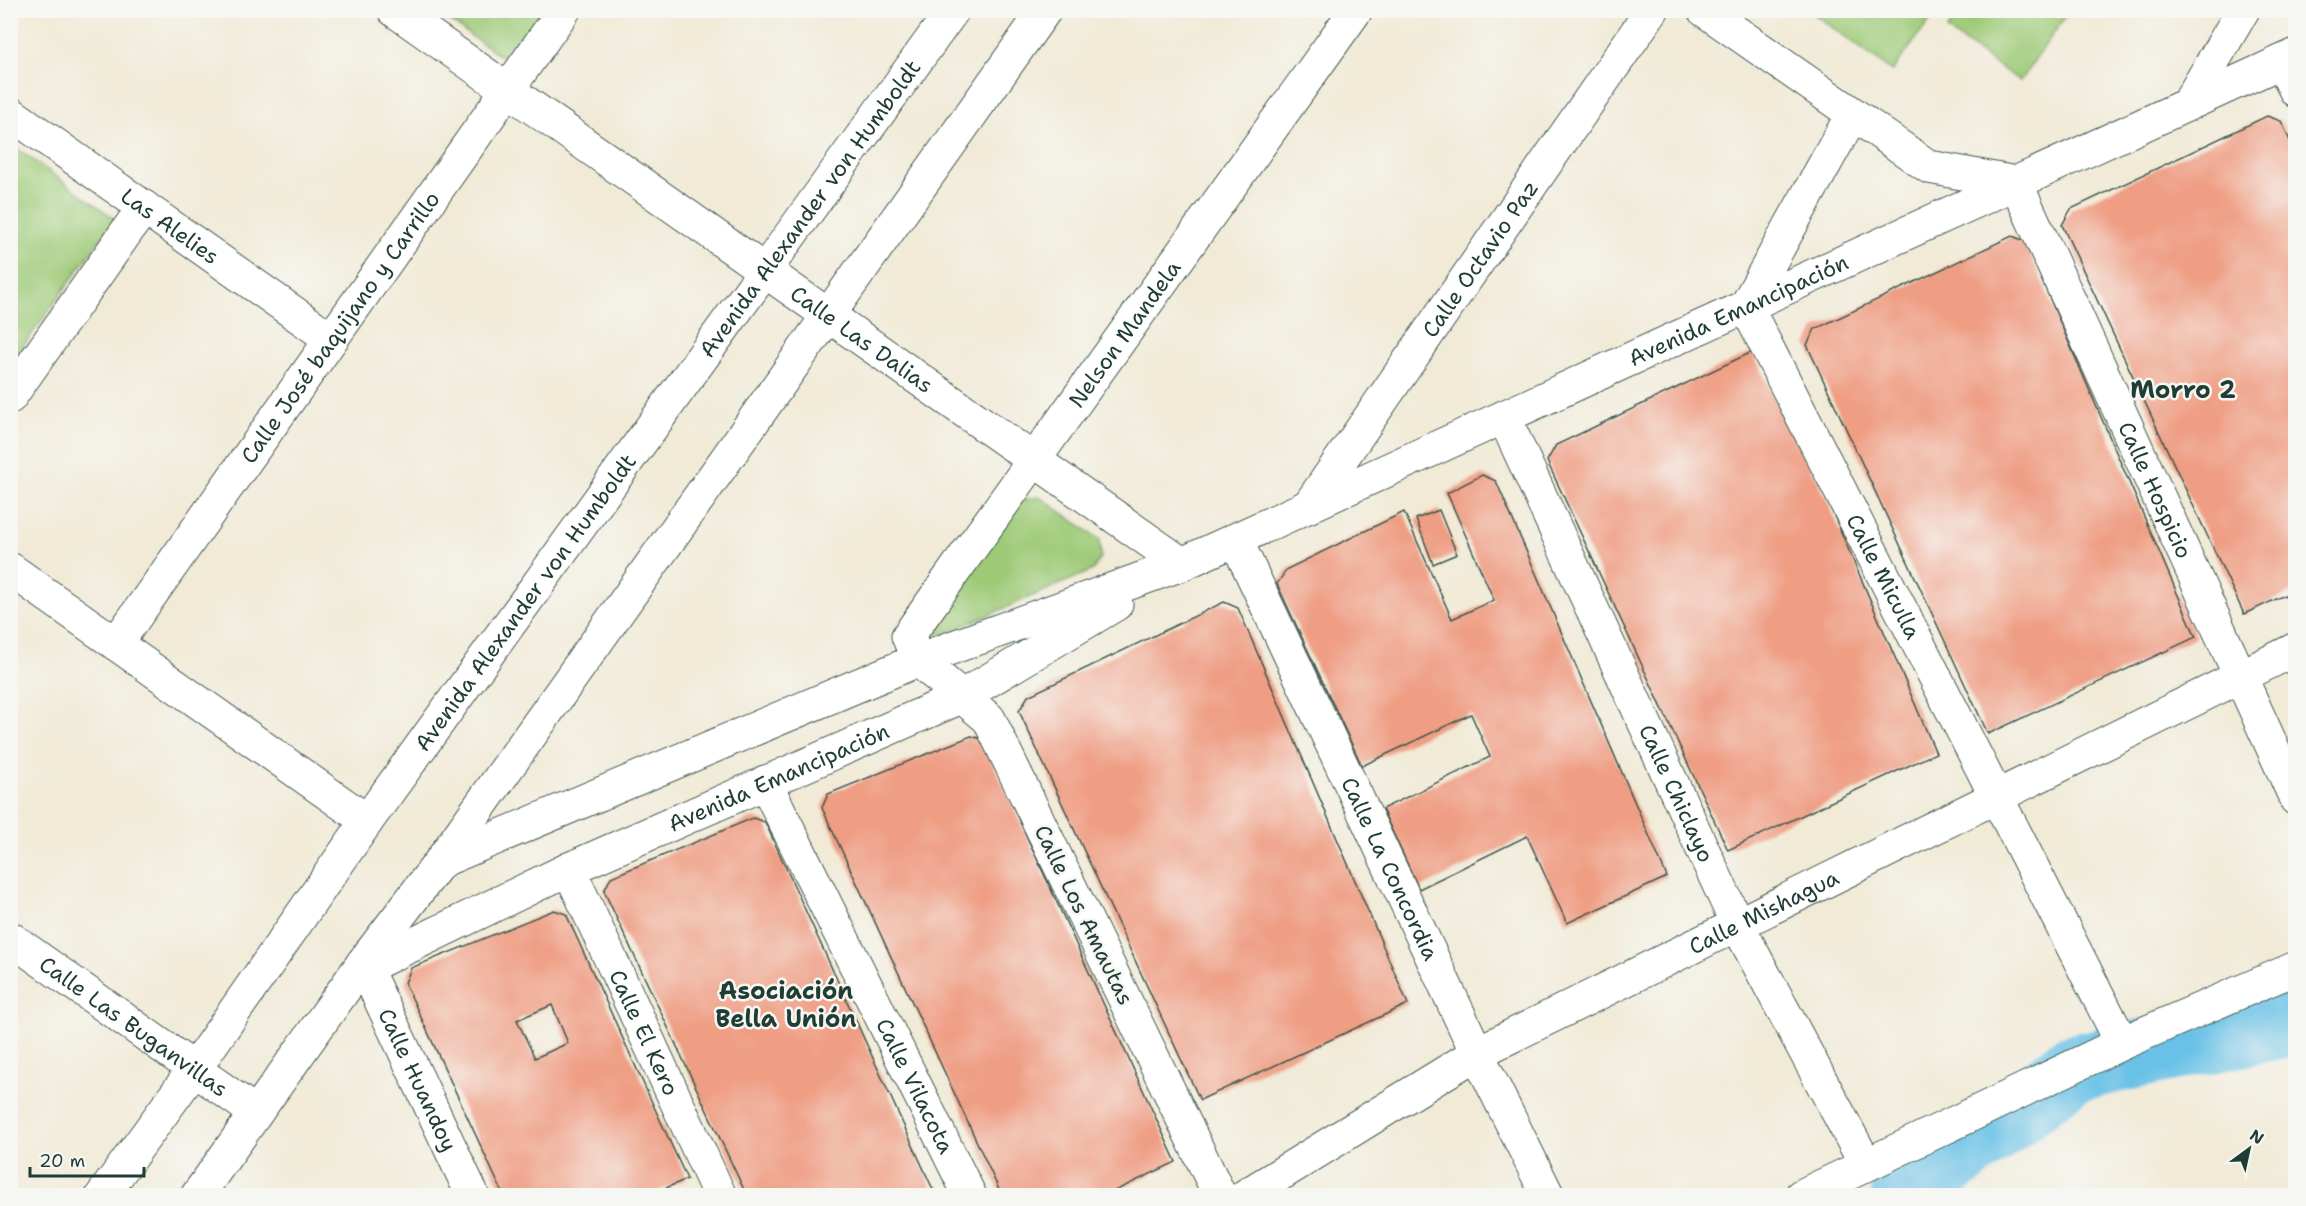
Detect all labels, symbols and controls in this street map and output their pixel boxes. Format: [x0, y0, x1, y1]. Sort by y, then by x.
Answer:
street label: Avenida Alexander von Humboldt [692, 54, 927, 363]
street label: Calle Octavio Paz [1415, 174, 1544, 343]
street label: Las Alelies [115, 181, 225, 270]
street label: Calle José baquijano y Carrillo [234, 185, 446, 469]
street label: Avenida Emancipación [1624, 247, 1853, 373]
street label: Nelson Mandela [1062, 254, 1187, 413]
street label: Calle Las Dalias [785, 279, 939, 399]
district label: Morro 2 [2130, 374, 2236, 406]
street label: Calle Hospicio [2112, 417, 2199, 563]
street label: Avenida Alexander von Humboldt [408, 448, 642, 757]
street label: Calle Miculla [1840, 509, 1928, 644]
street label: Avenida Emancipación [663, 716, 894, 838]
street label: Calle Chiclayo [1633, 720, 1721, 867]
street label: Calle La Concordia [1335, 772, 1446, 965]
street label: Calle Los Amautas [1028, 820, 1140, 1010]
street label: Calle Mishagua [1684, 862, 1844, 961]
street label: Calle Las Buganvillas [34, 949, 234, 1103]
street label: Calle El Kero [603, 965, 686, 1100]
district label: Asociación Bella Unión [716, 975, 856, 1035]
street label: Calle Huandoy [372, 1003, 464, 1156]
street label: Calle Vilacota [870, 1013, 961, 1159]
north arrow [2219, 1119, 2279, 1179]
text: N [2246, 1125, 2268, 1149]
scale bar [30, 1140, 144, 1178]
text: 20 m [39, 1149, 85, 1173]

